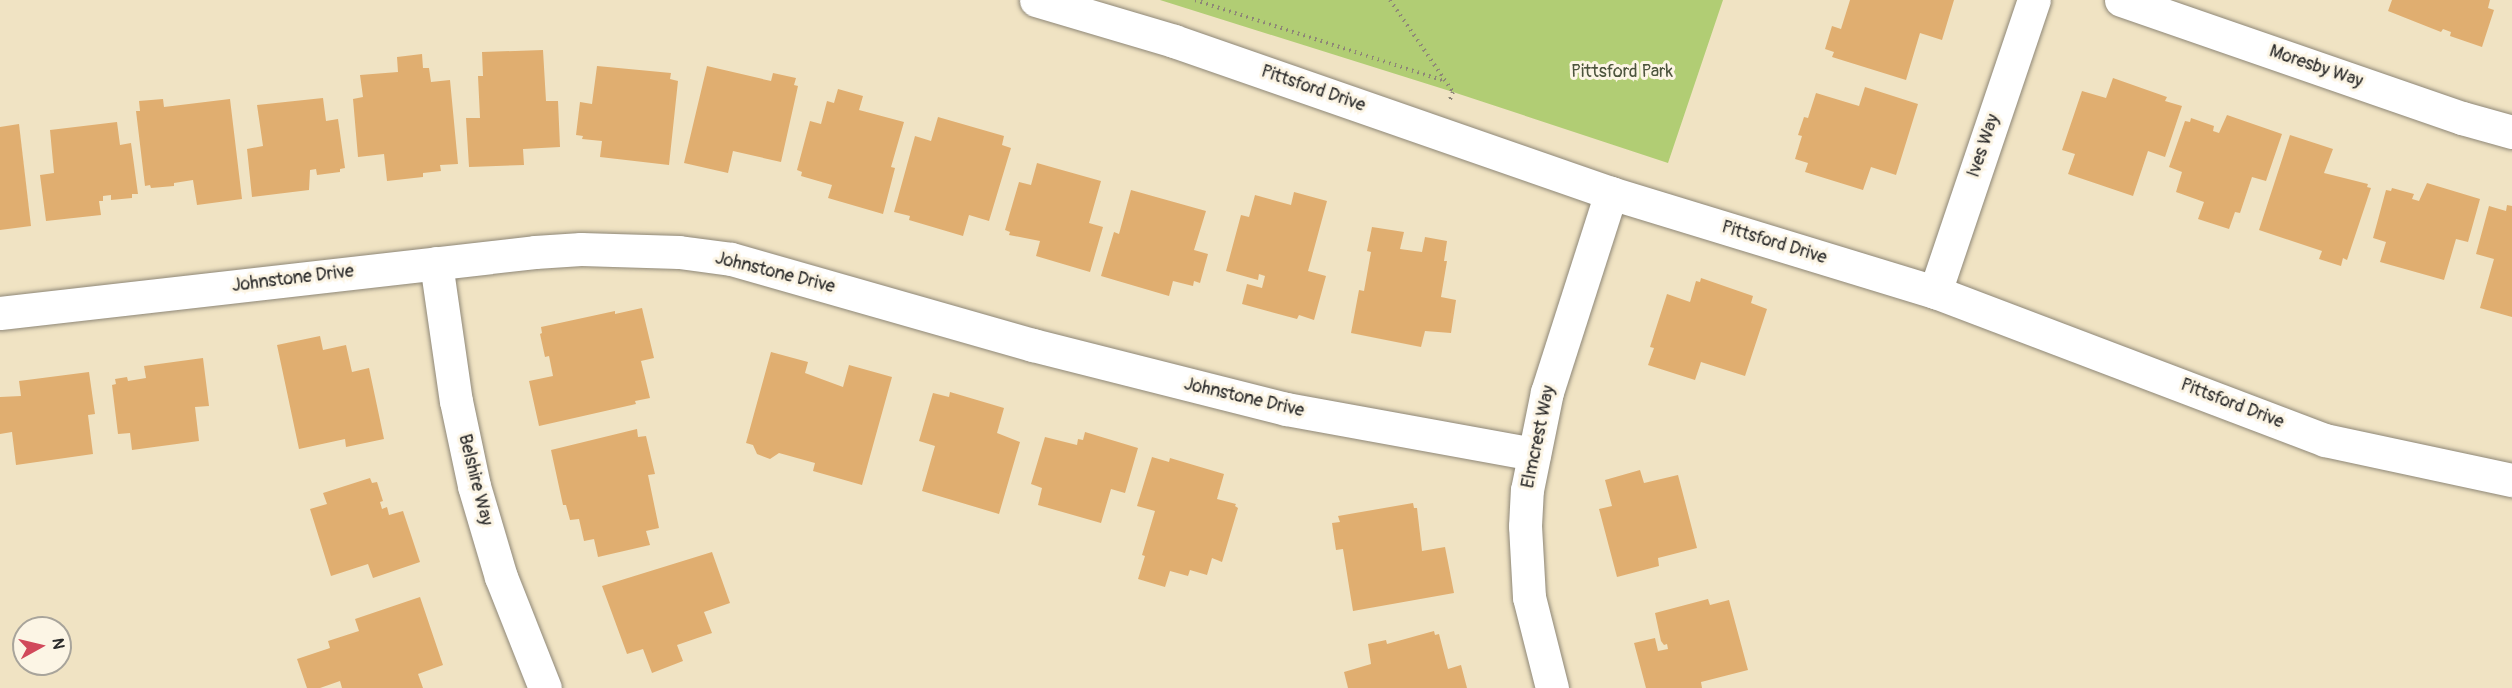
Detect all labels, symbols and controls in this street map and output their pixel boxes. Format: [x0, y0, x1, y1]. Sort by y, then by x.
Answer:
street label: Moresby Way [2266, 41, 2366, 93]
street label: Pittsford Drive [1258, 61, 1368, 117]
park label: Pittsford Park [1571, 61, 1673, 83]
street label: Ives Way [1963, 112, 2005, 180]
street label: Pittsford Drive [1719, 217, 1829, 269]
street label: Johnstone Drive [713, 248, 837, 298]
street label: Johnstone Drive [231, 261, 355, 297]
street label: Johnstone Drive [1182, 374, 1306, 422]
street label: Pittsford Drive [2177, 374, 2287, 434]
street label: Elmcrest Way [1518, 384, 1560, 490]
street label: Belshire Way [453, 432, 497, 528]
north arrow [12, 616, 72, 676]
text: N [47, 637, 68, 651]

